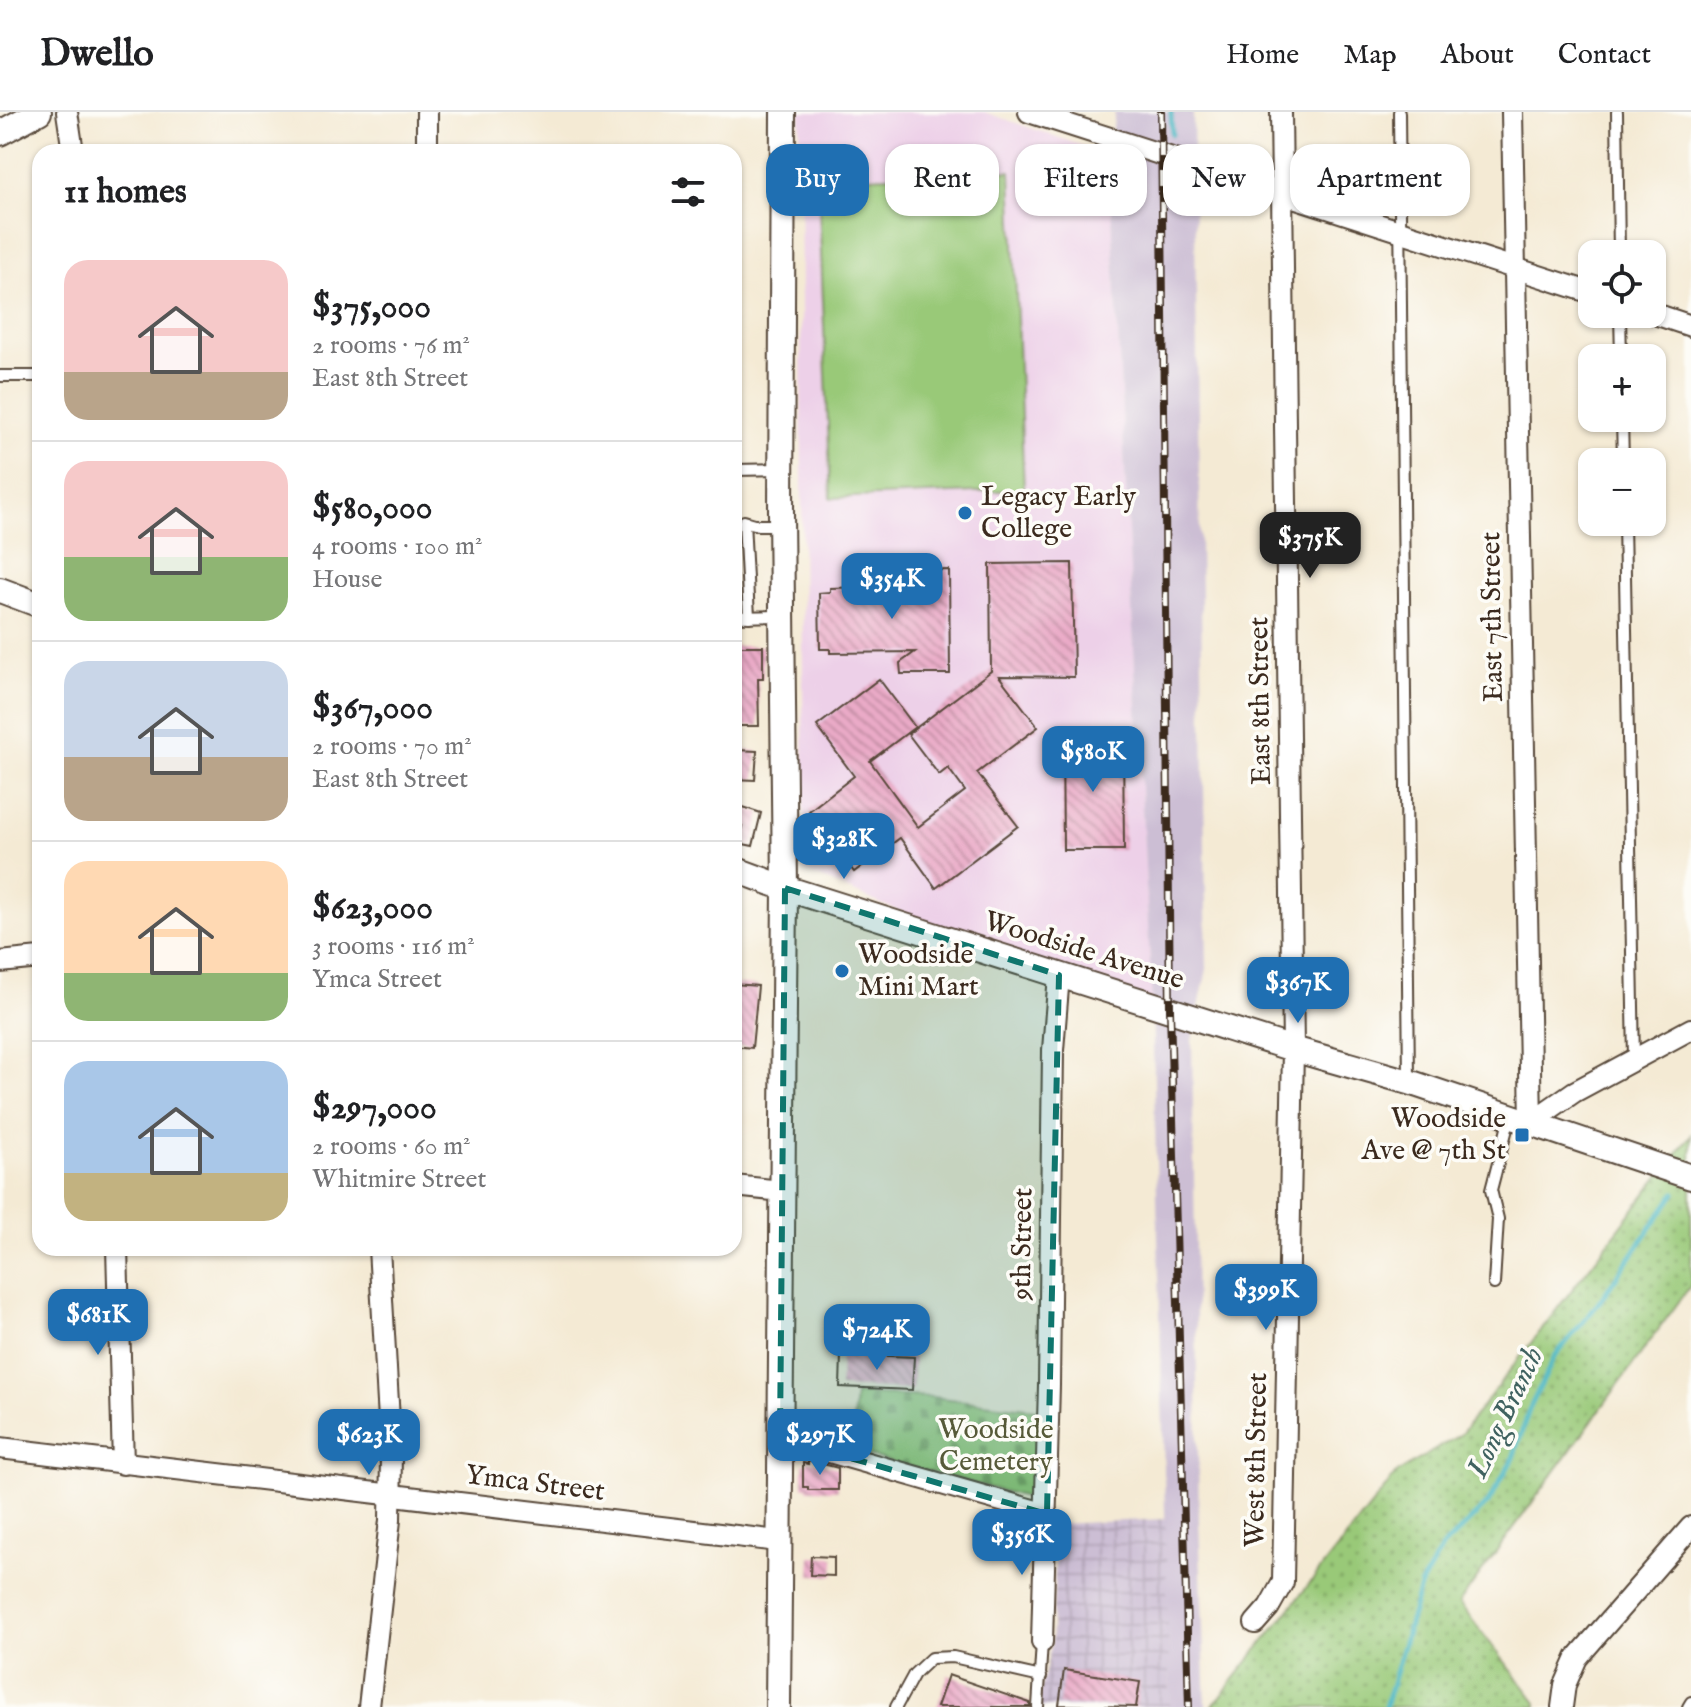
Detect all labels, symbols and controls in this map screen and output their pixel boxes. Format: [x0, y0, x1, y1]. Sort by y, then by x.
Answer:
text: Dwello [40, 31, 154, 79]
text: Home [1226, 38, 1299, 73]
text: Map [1343, 38, 1397, 73]
text: About [1441, 38, 1514, 73]
text: Contact [1558, 38, 1651, 73]
chip: Buy [766, 144, 869, 216]
chip: Rent [885, 144, 999, 216]
chip: Filters [1015, 144, 1147, 216]
chip: New [1163, 144, 1274, 216]
chip: Apartment [1290, 144, 1470, 216]
icon: filters [666, 170, 710, 214]
text: 11 homes [64, 171, 187, 214]
map controls [1578, 240, 1666, 536]
button: locate [1578, 240, 1666, 328]
text: $375,000 [312, 286, 431, 329]
icon: home [128, 292, 224, 388]
text: 2 rooms · 76 m² [312, 329, 470, 362]
button: + [1578, 344, 1666, 432]
text: East 8th Street [312, 362, 468, 395]
button: − [1578, 448, 1666, 536]
place label: Legacy Early College [981, 480, 1136, 547]
text: $580,000 [312, 487, 432, 530]
icon: home [128, 493, 224, 589]
marker: Legacy Early College [956, 504, 974, 522]
pin: $375K [1254, 512, 1366, 580]
text: $375K [1278, 521, 1342, 554]
text: 4 rooms · 100 m² [312, 530, 482, 563]
street label: East 7th Street [1474, 531, 1512, 702]
pin: $354K [836, 553, 948, 621]
text: $354K [860, 562, 924, 595]
text: House [312, 563, 382, 596]
street label: East 8th Street [1242, 616, 1280, 785]
text: $367,000 [312, 687, 433, 730]
icon: home [128, 693, 224, 789]
pin: $580K [1037, 726, 1149, 794]
text: 2 rooms · 70 m² [312, 730, 472, 763]
text: $580K [1060, 735, 1126, 768]
text: East 8th Street [312, 763, 468, 796]
pin: $328K [788, 813, 900, 881]
text: $328K [811, 822, 877, 855]
text: $623,000 [312, 887, 433, 930]
icon: home [128, 893, 224, 989]
street label: Woodside Avenue [980, 904, 1188, 998]
text: 3 rooms · 116 m² [312, 930, 475, 963]
place label: Woodside Mini Mart [858, 938, 979, 1005]
pin: $367K [1242, 957, 1354, 1025]
marker: Woodside Mini Mart [833, 962, 851, 980]
text: Ymca Street [312, 963, 442, 996]
text: $367K [1265, 966, 1331, 999]
text: $297,000 [312, 1087, 437, 1130]
icon: home [128, 1093, 224, 1189]
place label: Woodside Ave @ 7th St [1361, 1102, 1506, 1169]
marker: Woodside Ave @ 7th St [1513, 1126, 1531, 1144]
text: 2 rooms · 60 m² [312, 1130, 471, 1163]
text: Whitmire Street [312, 1163, 486, 1196]
street label: 9th Street [1005, 1187, 1041, 1302]
pin: $399K [1210, 1264, 1322, 1332]
text: $399K [1233, 1273, 1299, 1306]
pin: $681K [42, 1289, 154, 1357]
text: $681K [66, 1298, 130, 1331]
pin: $724K [821, 1304, 933, 1372]
text: $724K [842, 1313, 912, 1346]
water label: Long Branch [1459, 1341, 1553, 1485]
street label: West 8th Street [1238, 1372, 1276, 1548]
pin: $623K [313, 1409, 425, 1477]
pin: $297K [764, 1409, 876, 1477]
park label: Woodside Cemetery [938, 1413, 1054, 1480]
text: $623K [336, 1418, 402, 1451]
text: $297K [786, 1418, 854, 1451]
street label: Ymca Street [463, 1458, 607, 1510]
pin: $356K [966, 1509, 1078, 1577]
text: $356K [990, 1518, 1054, 1551]

